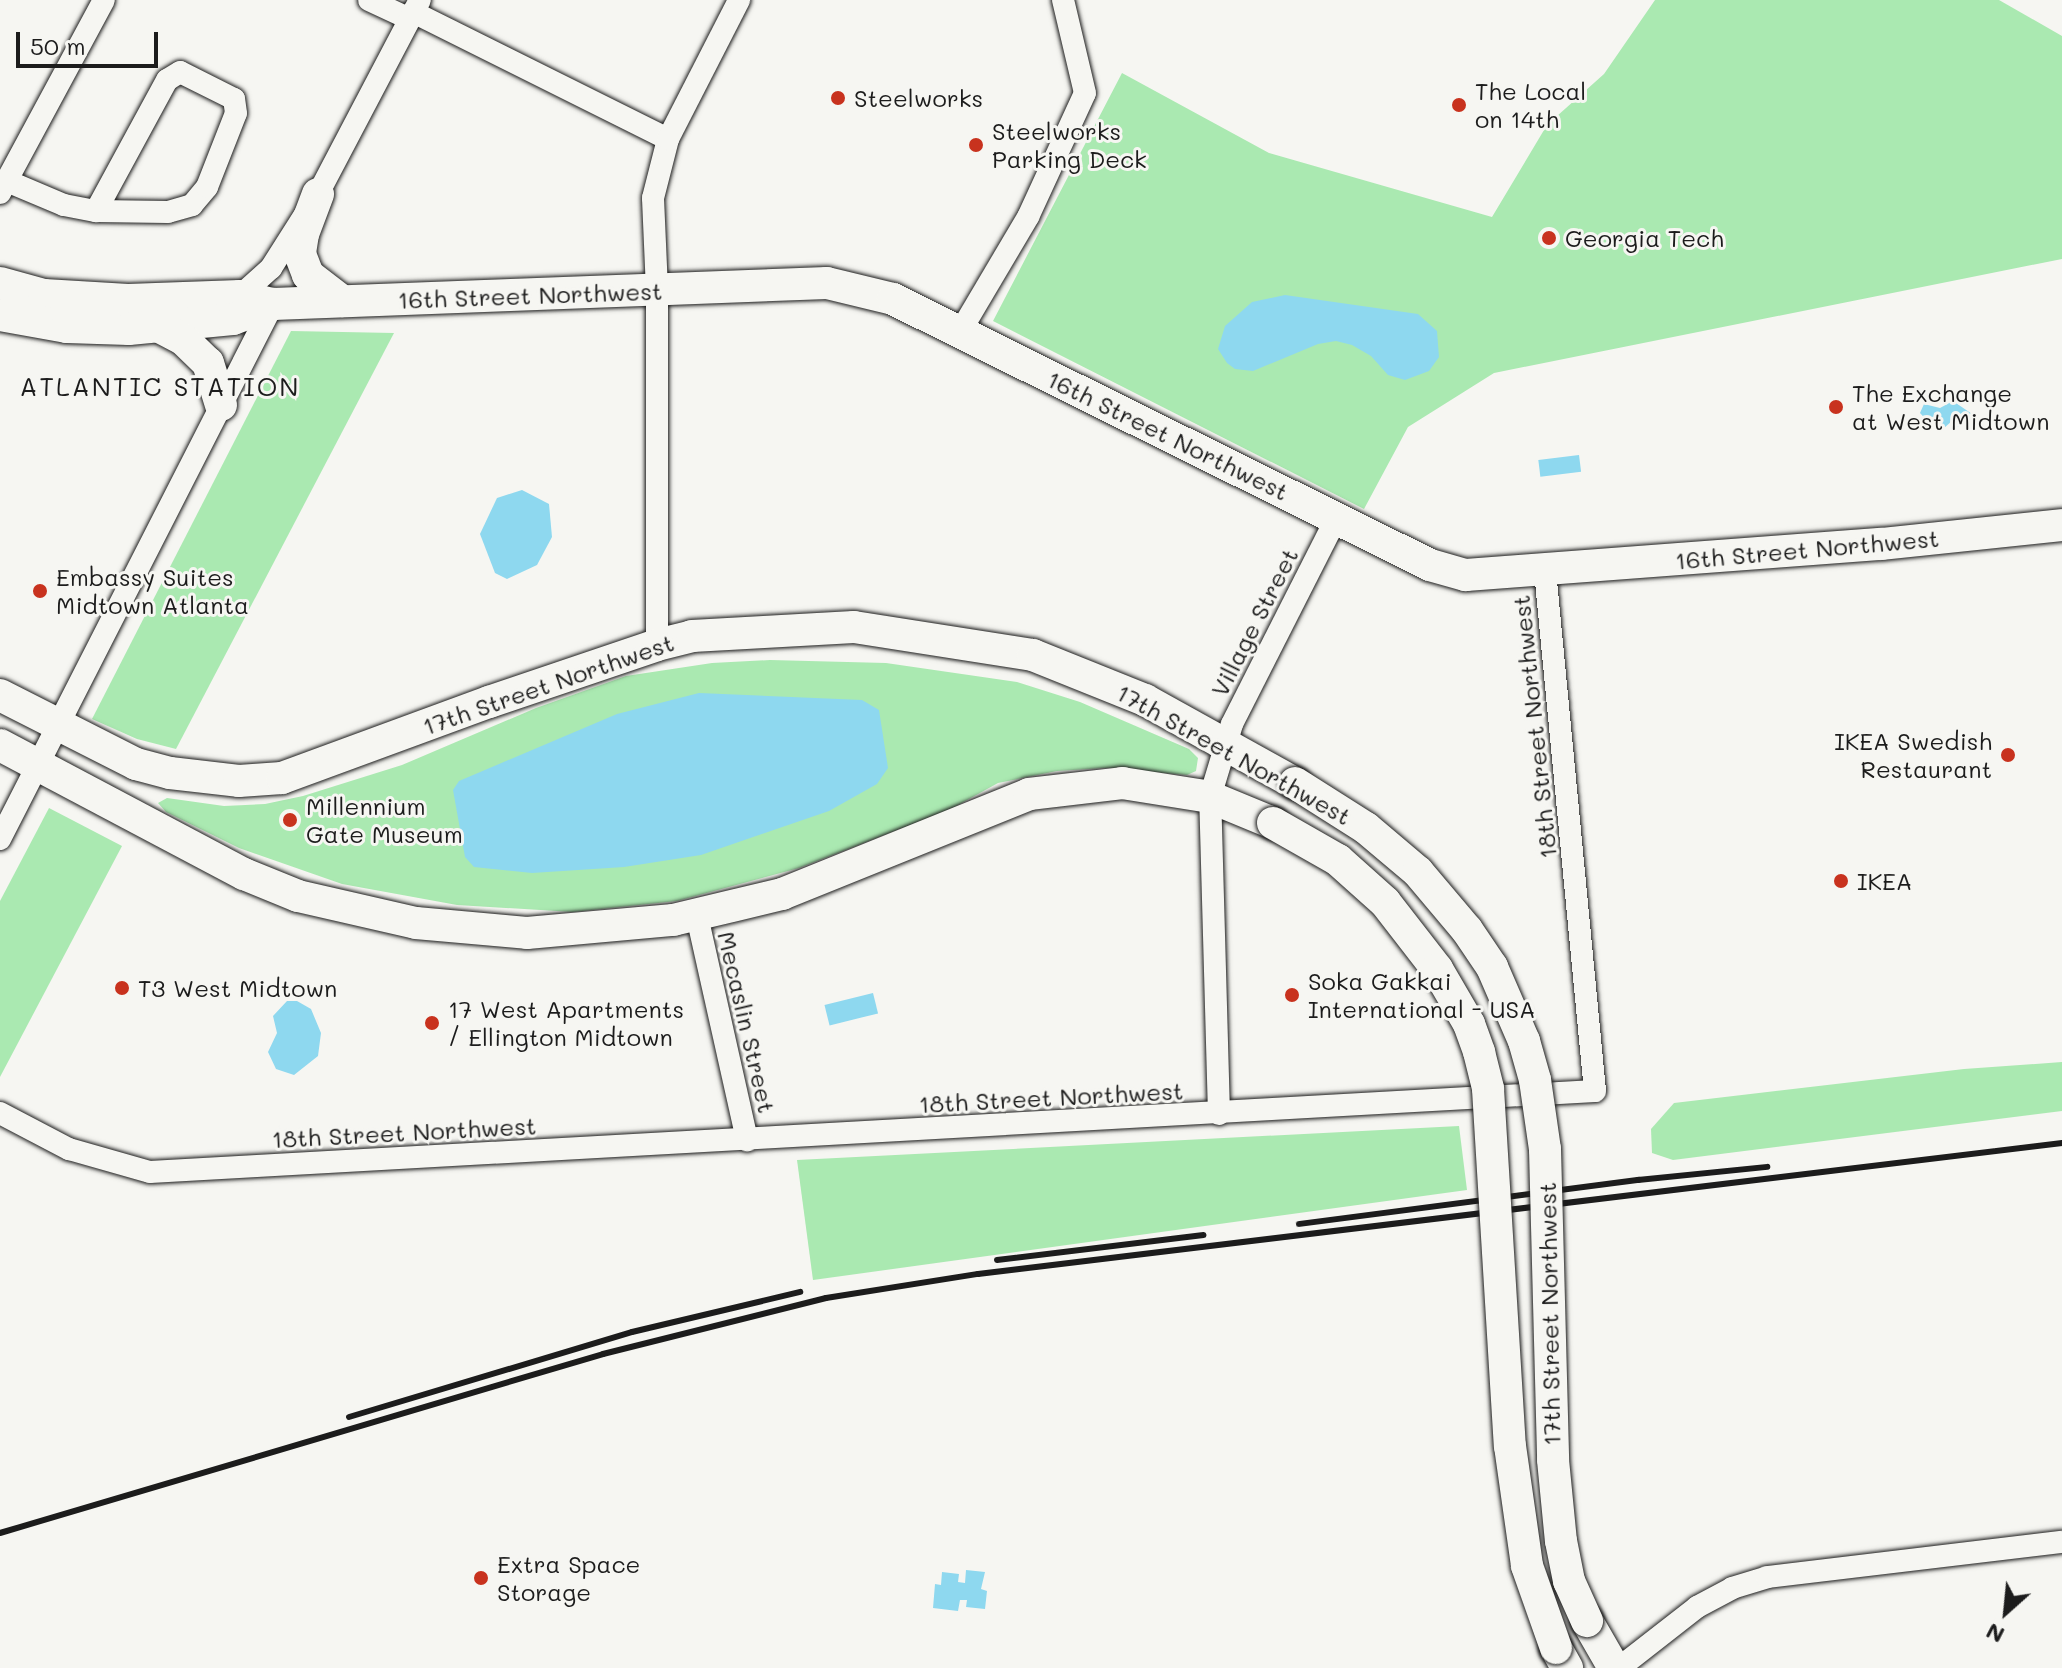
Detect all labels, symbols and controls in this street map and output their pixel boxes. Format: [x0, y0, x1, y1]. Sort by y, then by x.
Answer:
scale bar [20, 16, 162, 66]
text: 50 m [30, 30, 86, 61]
place label: The Local on 14th [1475, 77, 1586, 133]
place label: Steelworks [854, 84, 983, 112]
marker: Steelworks [829, 89, 847, 107]
marker: The Local on 14th [1450, 96, 1468, 114]
place label: Steelworks Parking Deck [992, 117, 1147, 173]
marker: Steelworks Parking Deck [967, 136, 985, 154]
place label: Georgia Tech [1565, 224, 1724, 252]
marker: Georgia Tech [1540, 229, 1558, 247]
street label: 16th Street Northwest [397, 276, 663, 314]
street label: 16th Street Northwest [1043, 364, 1293, 506]
district label: ATLANTIC STATION [20, 371, 300, 403]
place label: The Exchange at West Midtown [1852, 379, 2049, 435]
marker: The Exchange at West Midtown [1827, 398, 1845, 416]
street label: 16th Street Northwest [1674, 523, 1940, 575]
street label: Village Street [1204, 543, 1304, 701]
place label: Embassy Suites Midtown Atlanta [56, 563, 249, 619]
marker: Embassy Suites Midtown Atlanta [31, 582, 49, 600]
street label: 18th Street Northwest [1506, 594, 1562, 860]
street label: 17th Street Northwest [419, 627, 677, 741]
street label: 17th Street Northwest [1112, 677, 1356, 831]
place label: IKEA Swedish Restaurant [1834, 727, 1992, 783]
marker: IKEA Swedish Restaurant [1999, 746, 2017, 764]
place label: Millennium Gate Museum [306, 792, 463, 848]
marker: Millennium Gate Museum [281, 811, 299, 829]
place label: IKEA [1857, 867, 1912, 895]
marker: IKEA [1832, 872, 1850, 890]
street label: Mecaslin Street [712, 928, 782, 1116]
place label: Soka Gakkai International - USA [1308, 967, 1536, 1023]
place label: T3 West Midtown [138, 974, 337, 1002]
marker: T3 West Midtown [113, 979, 131, 997]
marker: Soka Gakkai International - USA [1283, 986, 1301, 1004]
place label: 17 West Apartments / Ellington Midtown [448, 995, 684, 1051]
marker: 17 West Apartments / Ellington Midtown [423, 1014, 441, 1032]
street label: 18th Street Northwest [918, 1076, 1184, 1118]
street label: 18th Street Northwest [271, 1111, 537, 1153]
street label: 17th Street Northwest [1532, 1182, 1566, 1446]
place label: Extra Space Storage [497, 1550, 640, 1606]
marker: Extra Space Storage [472, 1569, 490, 1587]
north arrow [1966, 1572, 2046, 1652]
text: N [1981, 1617, 2009, 1651]

